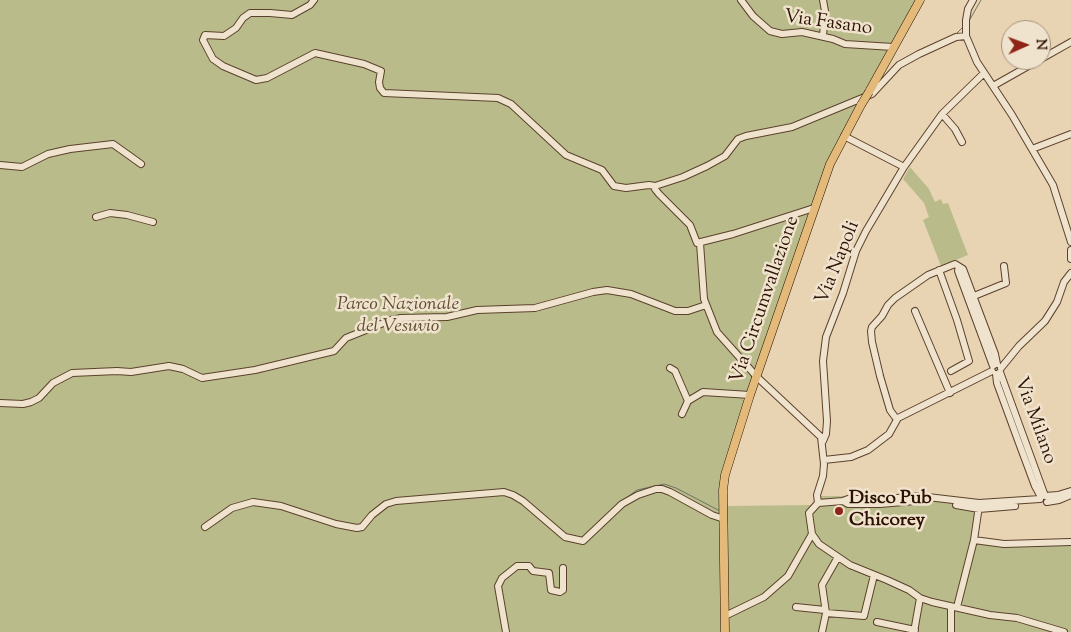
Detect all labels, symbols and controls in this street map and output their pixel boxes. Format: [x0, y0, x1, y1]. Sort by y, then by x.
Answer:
street label: Via Fasano [782, 7, 874, 41]
north arrow [1001, 20, 1051, 70]
text: N [1030, 39, 1050, 50]
street label: Via Circumvallazione [727, 213, 805, 387]
street label: Via Napoli [812, 218, 866, 308]
park label: Parco Nazionale del Vesuvio [337, 295, 459, 339]
street label: Via Milano [1008, 374, 1060, 468]
place label: Disco Pub Chicorey [849, 489, 932, 533]
marker: Disco Pub Chicorey [833, 505, 845, 517]

